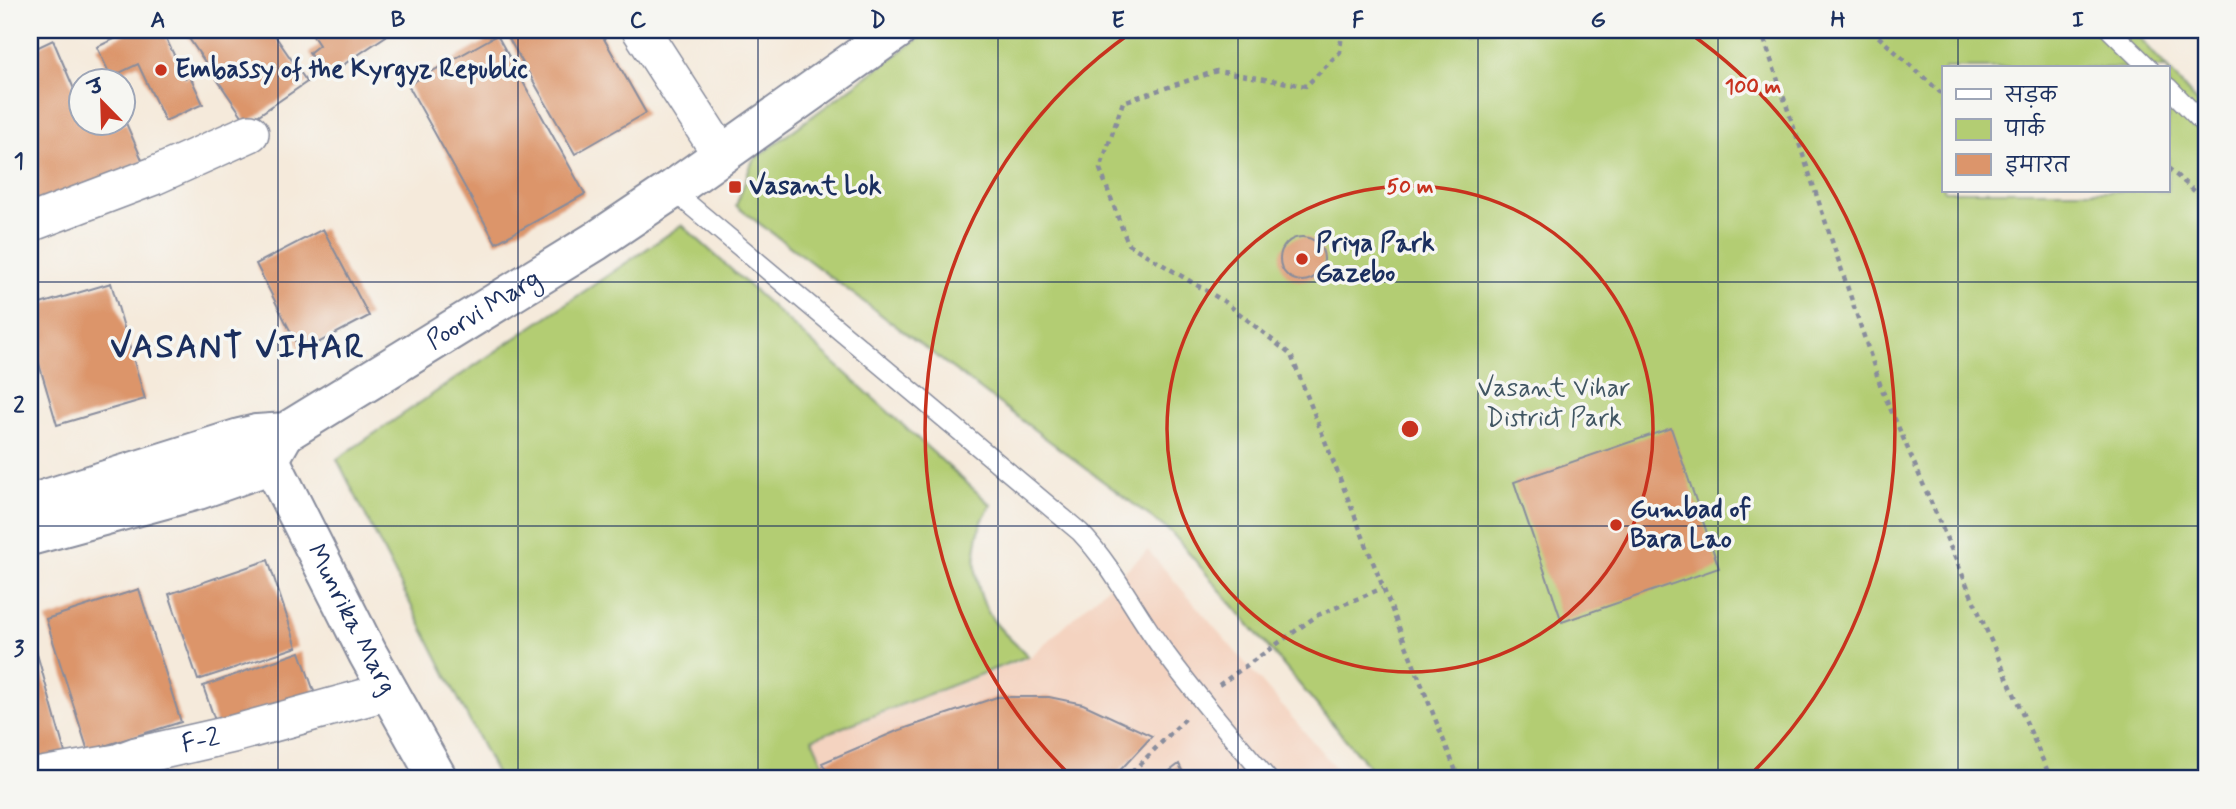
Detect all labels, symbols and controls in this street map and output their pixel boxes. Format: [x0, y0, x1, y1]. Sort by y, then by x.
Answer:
text: A [150, 6, 166, 36]
text: B [391, 6, 406, 36]
text: C [630, 6, 647, 36]
text: D [870, 6, 886, 36]
text: E [1111, 6, 1125, 36]
text: F [1352, 6, 1364, 36]
text: G [1590, 6, 1606, 36]
text: H [1830, 6, 1846, 36]
text: I [2072, 6, 2084, 36]
place label: Embassy of the Kyrgyz Republic [175, 53, 528, 88]
marker: Embassy of the Kyrgyz Republic [153, 62, 169, 78]
north arrow [66, 66, 136, 136]
legend [1942, 66, 2170, 192]
text: उ [83, 73, 109, 102]
text: 100 m [1725, 73, 1781, 101]
text: सड़क [2004, 82, 2058, 110]
text: पार्क [2004, 112, 2046, 144]
text: 1 [14, 147, 24, 177]
text: इमारत [2005, 152, 2071, 180]
place label: Vasant Lok [749, 170, 882, 204]
text: 50 m [1387, 173, 1434, 201]
marker: Vasant Lok [727, 179, 743, 195]
place label: Priya Park Gazebo [1316, 227, 1435, 291]
marker: Priya Park Gazebo [1294, 251, 1310, 267]
street label: Poorvi Marg [420, 262, 548, 358]
district label: VASANT VIHAR [110, 326, 366, 370]
park label: Vasant Vihar District Park [1478, 372, 1631, 436]
text: 2 [13, 391, 25, 421]
centre of rings [1398, 417, 1422, 441]
place label: Gumbad of Bara Lao [1630, 493, 1752, 557]
marker: Gumbad of Bara Lao [1608, 517, 1624, 533]
street label: Munrika Marg [298, 538, 404, 701]
text: 3 [14, 635, 25, 665]
street label: F-2 [178, 720, 223, 762]

